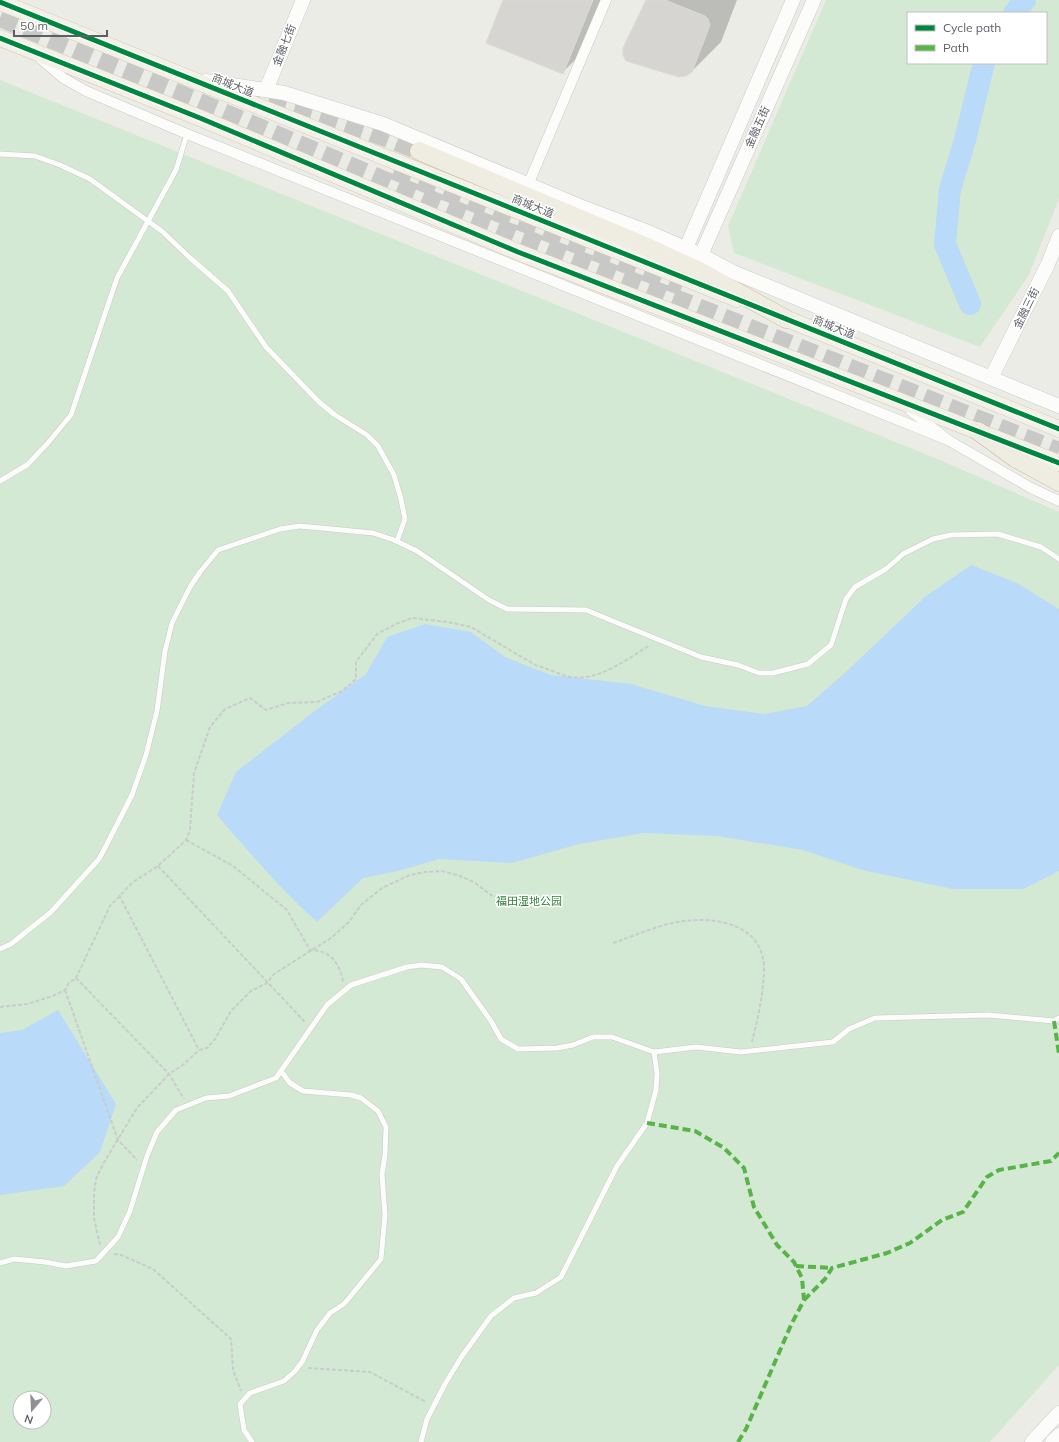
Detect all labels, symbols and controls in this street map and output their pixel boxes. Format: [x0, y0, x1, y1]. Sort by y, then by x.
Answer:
scale bar [14, 12, 107, 38]
legend [907, 12, 1047, 64]
text: 50 m [20, 18, 48, 33]
text: Cycle path [943, 20, 1001, 35]
street label: 金融七街 [269, 22, 299, 68]
text: Path [943, 40, 969, 55]
street label: 商城大道 [210, 70, 256, 100]
street label: 金融五街 [742, 104, 772, 150]
street label: 商城大道 [510, 191, 556, 221]
street label: 金融三街 [1010, 285, 1042, 331]
street label: 商城大道 [811, 312, 857, 342]
park label: 福田湿地公园 [496, 894, 562, 908]
north arrow [12, 1390, 52, 1430]
text: N [23, 1411, 35, 1427]

